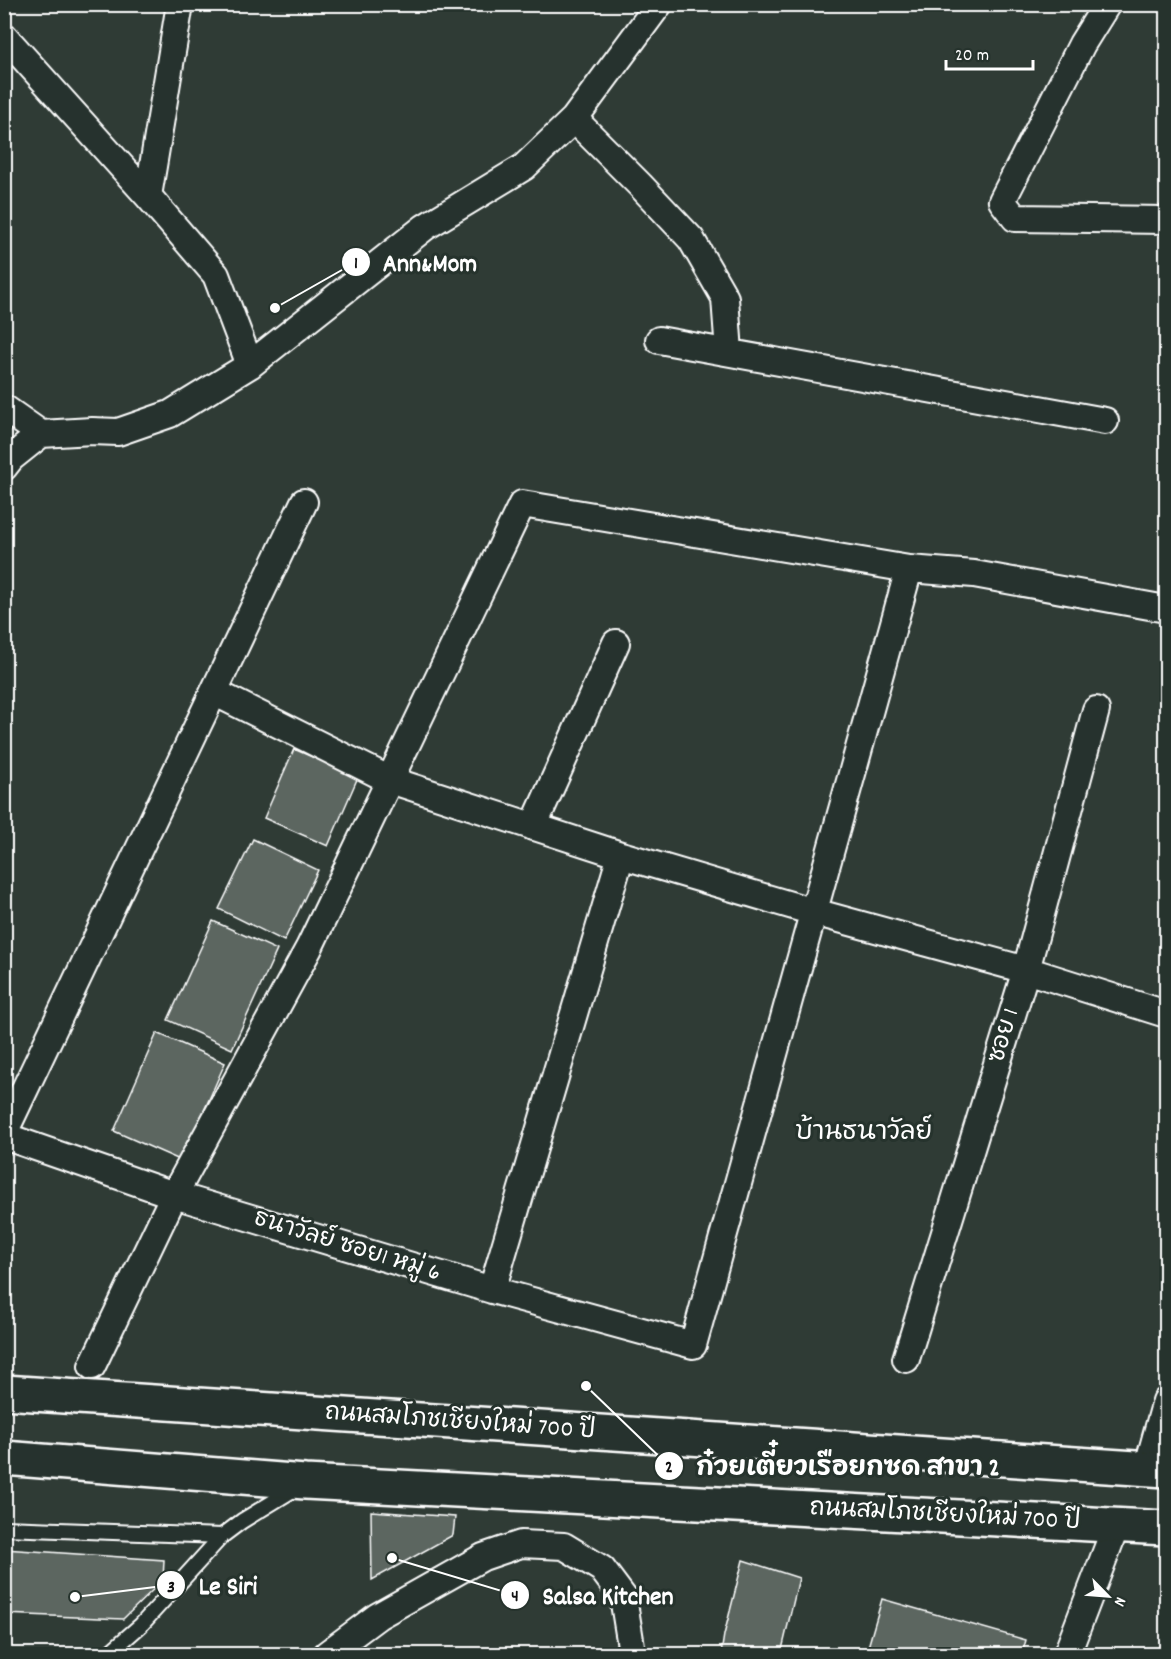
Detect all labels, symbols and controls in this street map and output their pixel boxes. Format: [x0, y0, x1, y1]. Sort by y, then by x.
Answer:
scale bar [946, 33, 1033, 71]
text: 20 m [955, 44, 989, 69]
callout: Ann&Mom [341, 240, 489, 284]
text: Ann&Mom [383, 247, 477, 284]
text: 1 [354, 252, 358, 277]
street label: ซอย 1 [981, 1004, 1029, 1068]
district label: บ้านธนาวัลย์ [796, 1114, 932, 1152]
street label: ธนาวัลย์ ซอย1 หมู่ 6 [250, 1201, 445, 1292]
street label: ถนนสมโภชเชียงใหม่ 700 ปี [324, 1395, 597, 1449]
text: ก๋วยเตี๋ยวเรือยกซด สาขา 2 [696, 1439, 1000, 1488]
callout: ก๋วยเตี๋ยวเรือยกซด สาขา 2 [654, 1444, 1012, 1488]
text: 2 [665, 1456, 673, 1481]
street label: ถนนสมโภชเชียงใหม่ 700 ปี [809, 1490, 1081, 1540]
callout: Le Siri [156, 1563, 269, 1607]
north arrow [1078, 1566, 1138, 1626]
text: Le Siri [199, 1570, 258, 1607]
callout: Salsa Kitchen [500, 1573, 685, 1617]
text: 3 [167, 1576, 175, 1601]
text: Salsa Kitchen [542, 1580, 674, 1617]
text: 4 [511, 1585, 519, 1610]
text: N [1107, 1593, 1131, 1610]

